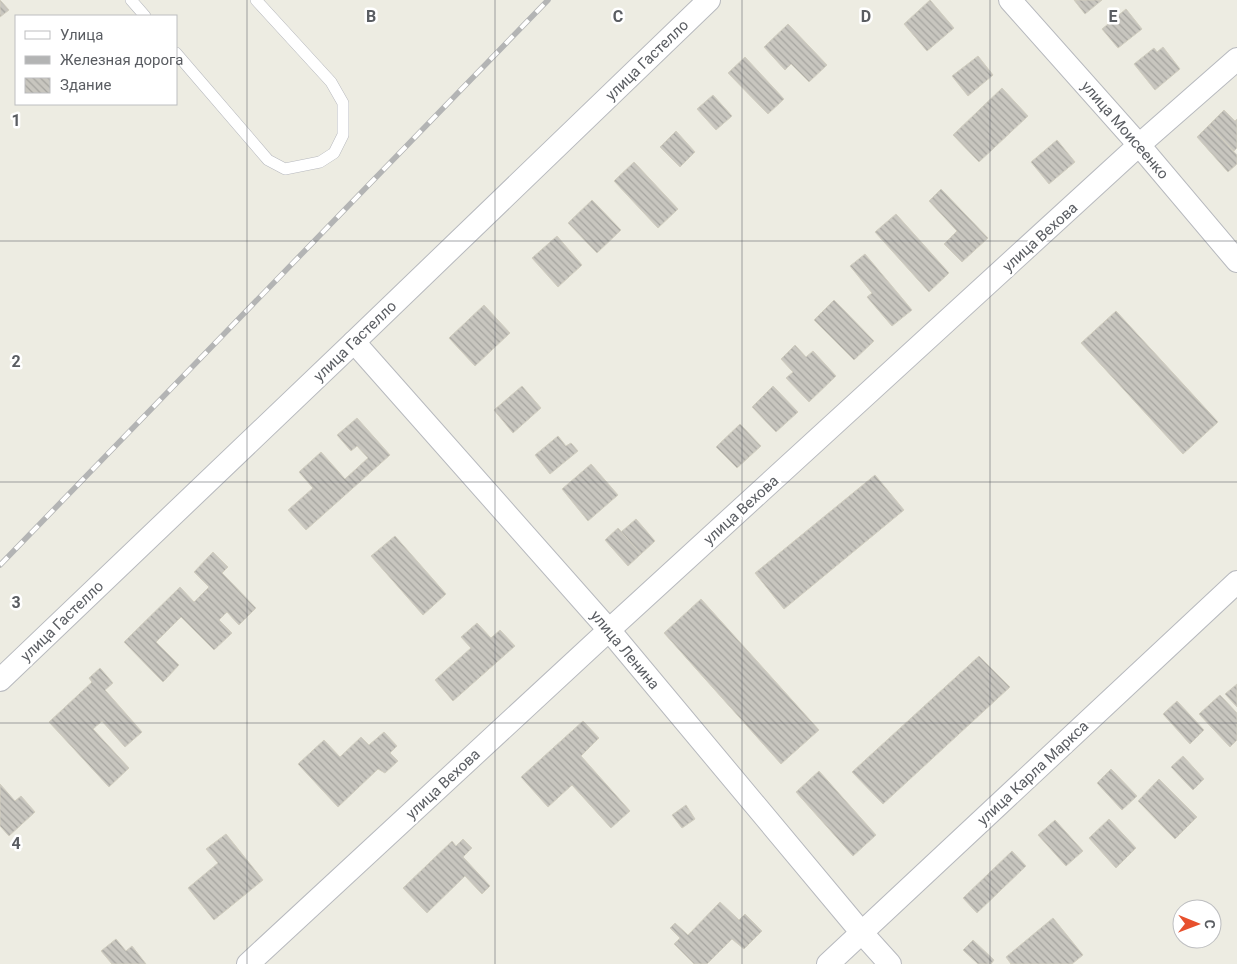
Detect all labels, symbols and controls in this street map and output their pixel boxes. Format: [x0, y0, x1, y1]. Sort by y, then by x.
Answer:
text: B [366, 7, 376, 26]
text: C [613, 7, 623, 26]
text: D [861, 7, 871, 26]
text: E [1109, 7, 1118, 26]
legend [15, 15, 178, 105]
street label: улица Гастелло [602, 16, 692, 104]
text: Улица [60, 26, 103, 44]
text: Железная дорога [60, 51, 183, 69]
text: Здание [60, 76, 111, 94]
street label: улица Моисеенко [1077, 77, 1173, 183]
text: 1 [11, 111, 21, 130]
street label: улица Вехова [999, 199, 1081, 275]
street label: улица Гастелло [310, 297, 400, 385]
text: 2 [11, 352, 21, 371]
street label: улица Вехова [700, 472, 782, 548]
street label: улица Гастелло [17, 577, 107, 665]
text: 3 [11, 593, 21, 612]
street label: улица Ленина [587, 607, 663, 693]
street label: улица Карла Маркса [974, 717, 1092, 829]
street label: улица Вехова [402, 745, 484, 823]
text: 4 [11, 834, 21, 853]
north arrow [1172, 899, 1222, 949]
text: С [1202, 920, 1218, 929]

